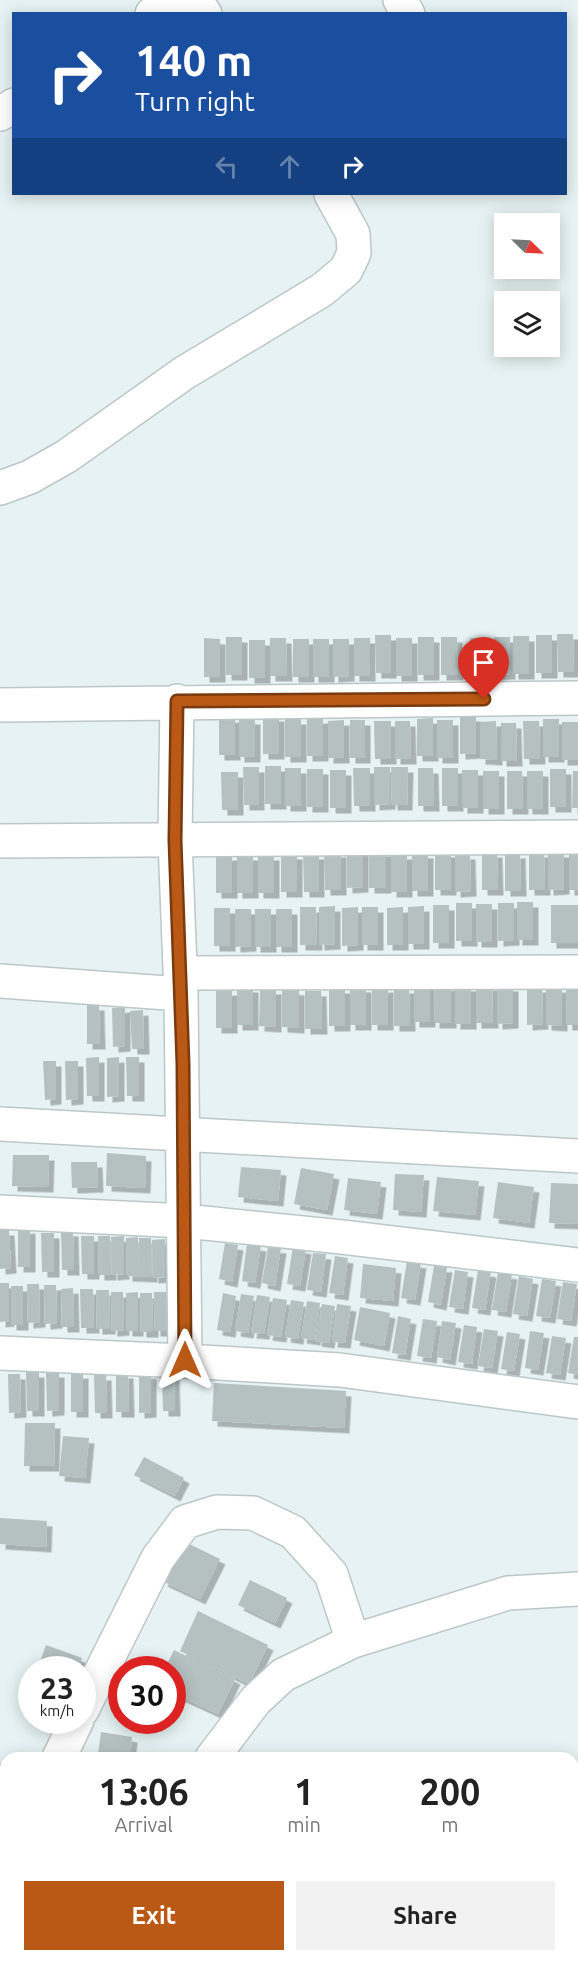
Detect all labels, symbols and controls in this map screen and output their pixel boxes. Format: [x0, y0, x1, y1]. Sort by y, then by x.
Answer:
icon: right [36, 36, 114, 114]
text: 140 m [135, 37, 252, 84]
text: Turn right [135, 86, 255, 116]
icon: left [210, 150, 243, 183]
icon: ahead [273, 150, 306, 183]
icon: right [336, 150, 369, 183]
north arrow [494, 213, 560, 279]
map controls [494, 213, 560, 357]
button: layers [494, 291, 560, 357]
pin [458, 637, 509, 699]
icon: arrive [467, 646, 500, 679]
position arrow [153, 1328, 217, 1392]
speed limit sign: 30 [108, 1656, 186, 1734]
text: 23 [40, 1671, 74, 1705]
text: km/h [40, 1702, 74, 1719]
text: 13:06 [99, 1771, 189, 1812]
text: 1 [294, 1771, 314, 1812]
text: 200 [419, 1771, 480, 1812]
text: Arrival [115, 1813, 173, 1836]
text: min [287, 1813, 321, 1836]
text: m [441, 1813, 459, 1836]
button: Exit [24, 1881, 284, 1950]
button: Share [296, 1881, 555, 1950]

